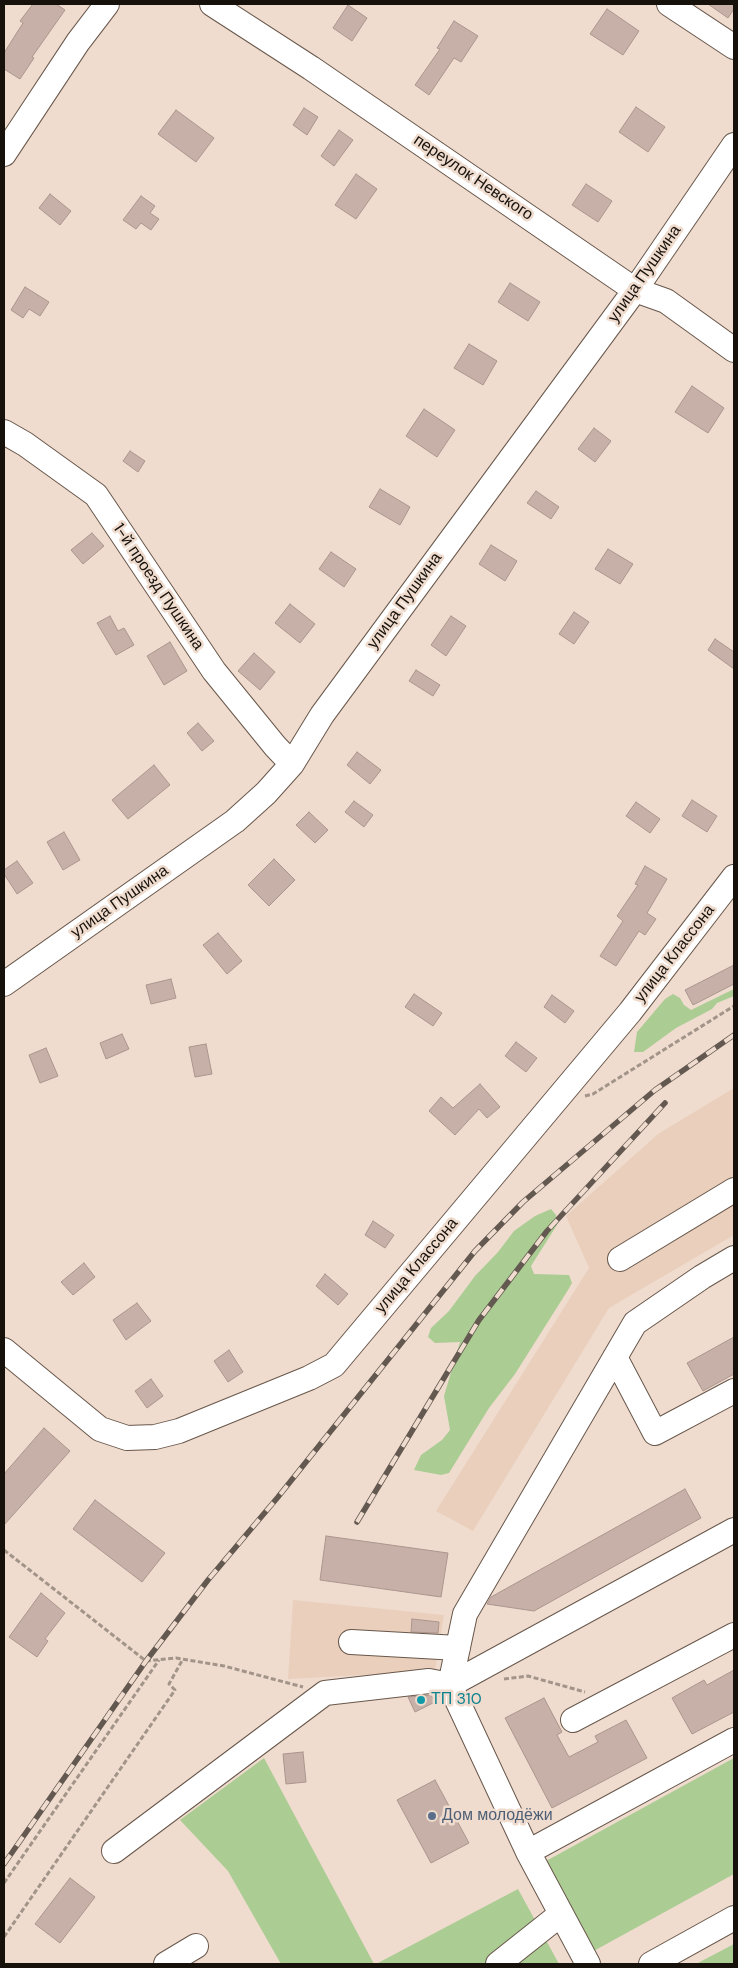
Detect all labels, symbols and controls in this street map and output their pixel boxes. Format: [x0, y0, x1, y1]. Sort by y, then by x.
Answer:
street label: переулок Невского [410, 131, 536, 225]
street label: улица Пушкина [604, 222, 686, 326]
street label: 1-й проезд Пушкина [109, 520, 207, 654]
street label: улица Пушкина [364, 549, 446, 653]
street label: улица Пушкина [68, 861, 172, 943]
street label: улица Классона [631, 901, 719, 1007]
street label: улица Классона [372, 1214, 462, 1318]
place label: ТП 310 [431, 1690, 482, 1710]
marker: ТП 310 [415, 1694, 427, 1706]
place label: Дом молодёжи [442, 1806, 553, 1826]
marker: Дом молодёжи [426, 1810, 438, 1822]

